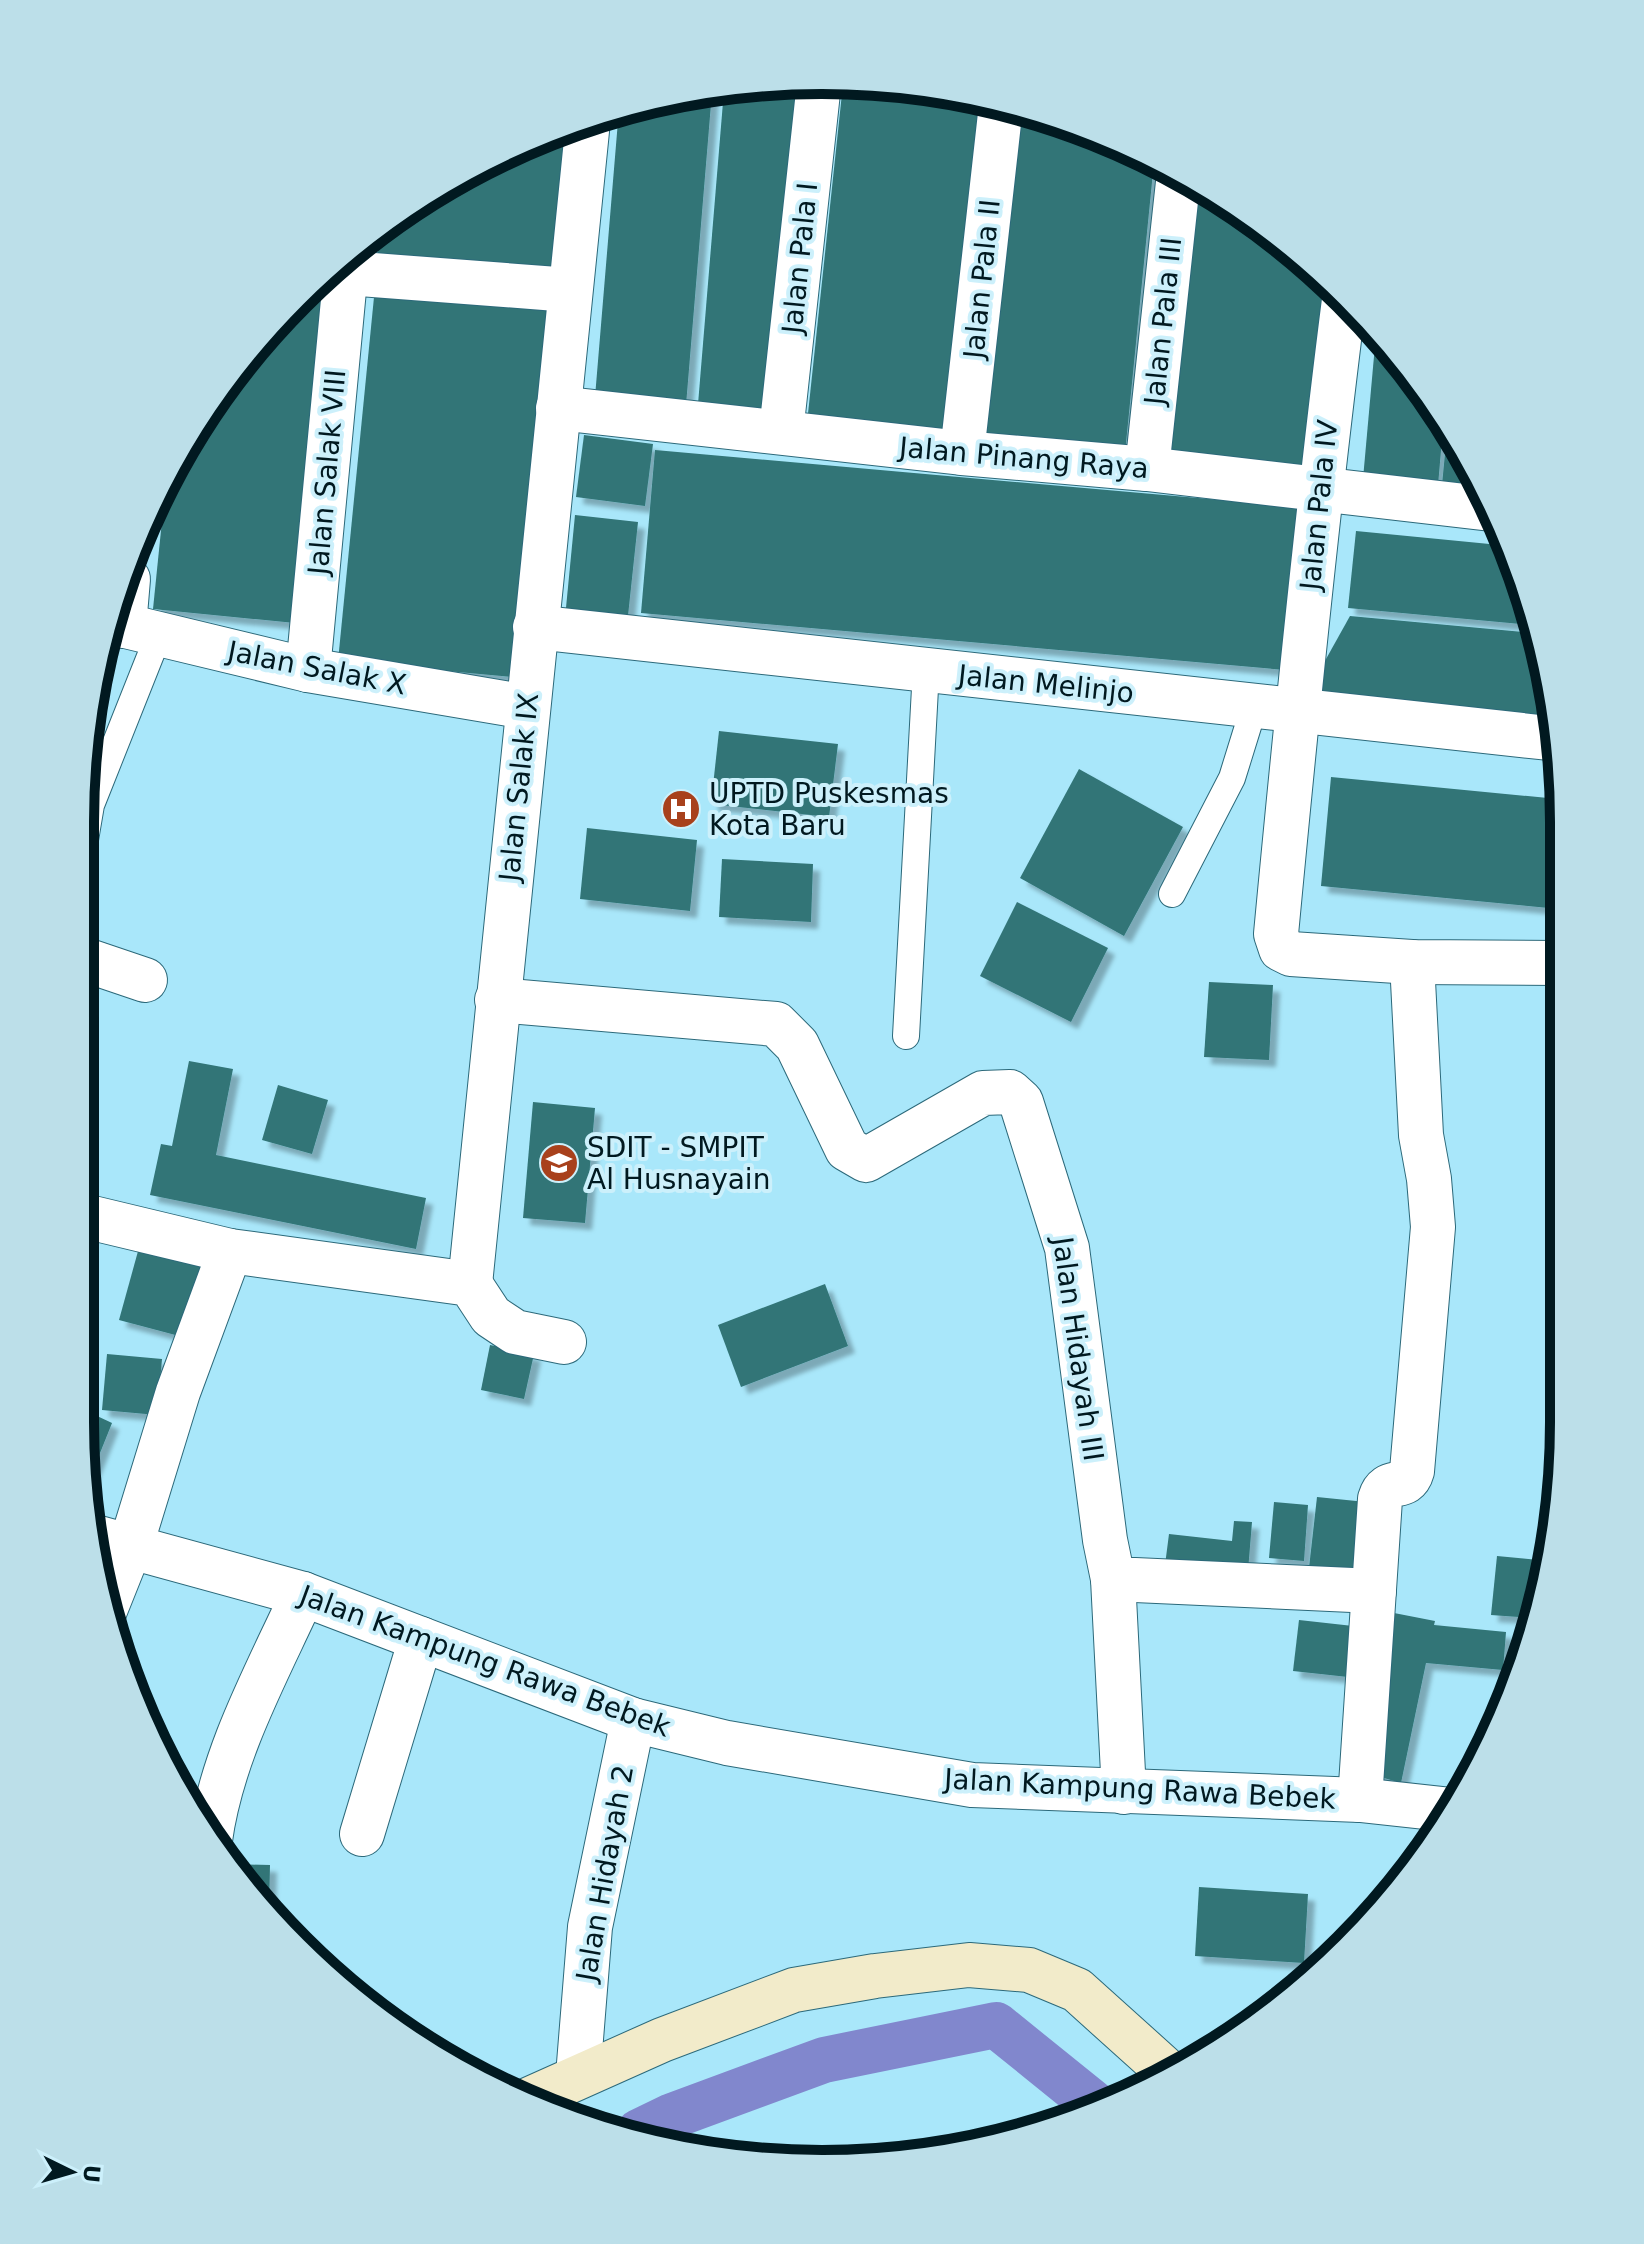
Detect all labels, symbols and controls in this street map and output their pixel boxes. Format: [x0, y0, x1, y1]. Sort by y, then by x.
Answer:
street label: Jalan Pala I [775, 181, 824, 337]
street label: Jalan Pala II [957, 198, 1007, 362]
street label: Jalan Pala III [1138, 236, 1188, 408]
street label: Jalan Salak VIII [301, 368, 352, 578]
street label: Jalan Pala IV [1293, 418, 1344, 594]
street label: Jalan Pinang Raya [896, 430, 1150, 485]
street label: Jalan Salak X [223, 634, 409, 701]
street label: Jalan Melinjo [954, 658, 1136, 710]
street label: Jalan Salak IX [492, 691, 545, 885]
place label: UPTD Puskesmas Kota Baru [709, 777, 949, 842]
hospital icon: UPTD Puskesmas Kota Baru [660, 788, 702, 830]
place label: SDIT - SMPIT Al Husnayain [587, 1131, 770, 1196]
school or university icon: SDIT - SMPIT Al Husnayain [538, 1142, 580, 1184]
street label: Jalan Hidayah III [1046, 1233, 1110, 1463]
street label: Jalan Kampung Rawa Bebek [293, 1578, 675, 1744]
street label: Jalan Hidayah 2 [569, 1762, 640, 1986]
street label: Jalan Kampung Rawa Bebek [941, 1762, 1337, 1816]
north arrow [32, 2132, 112, 2212]
text: U [78, 2164, 105, 2184]

